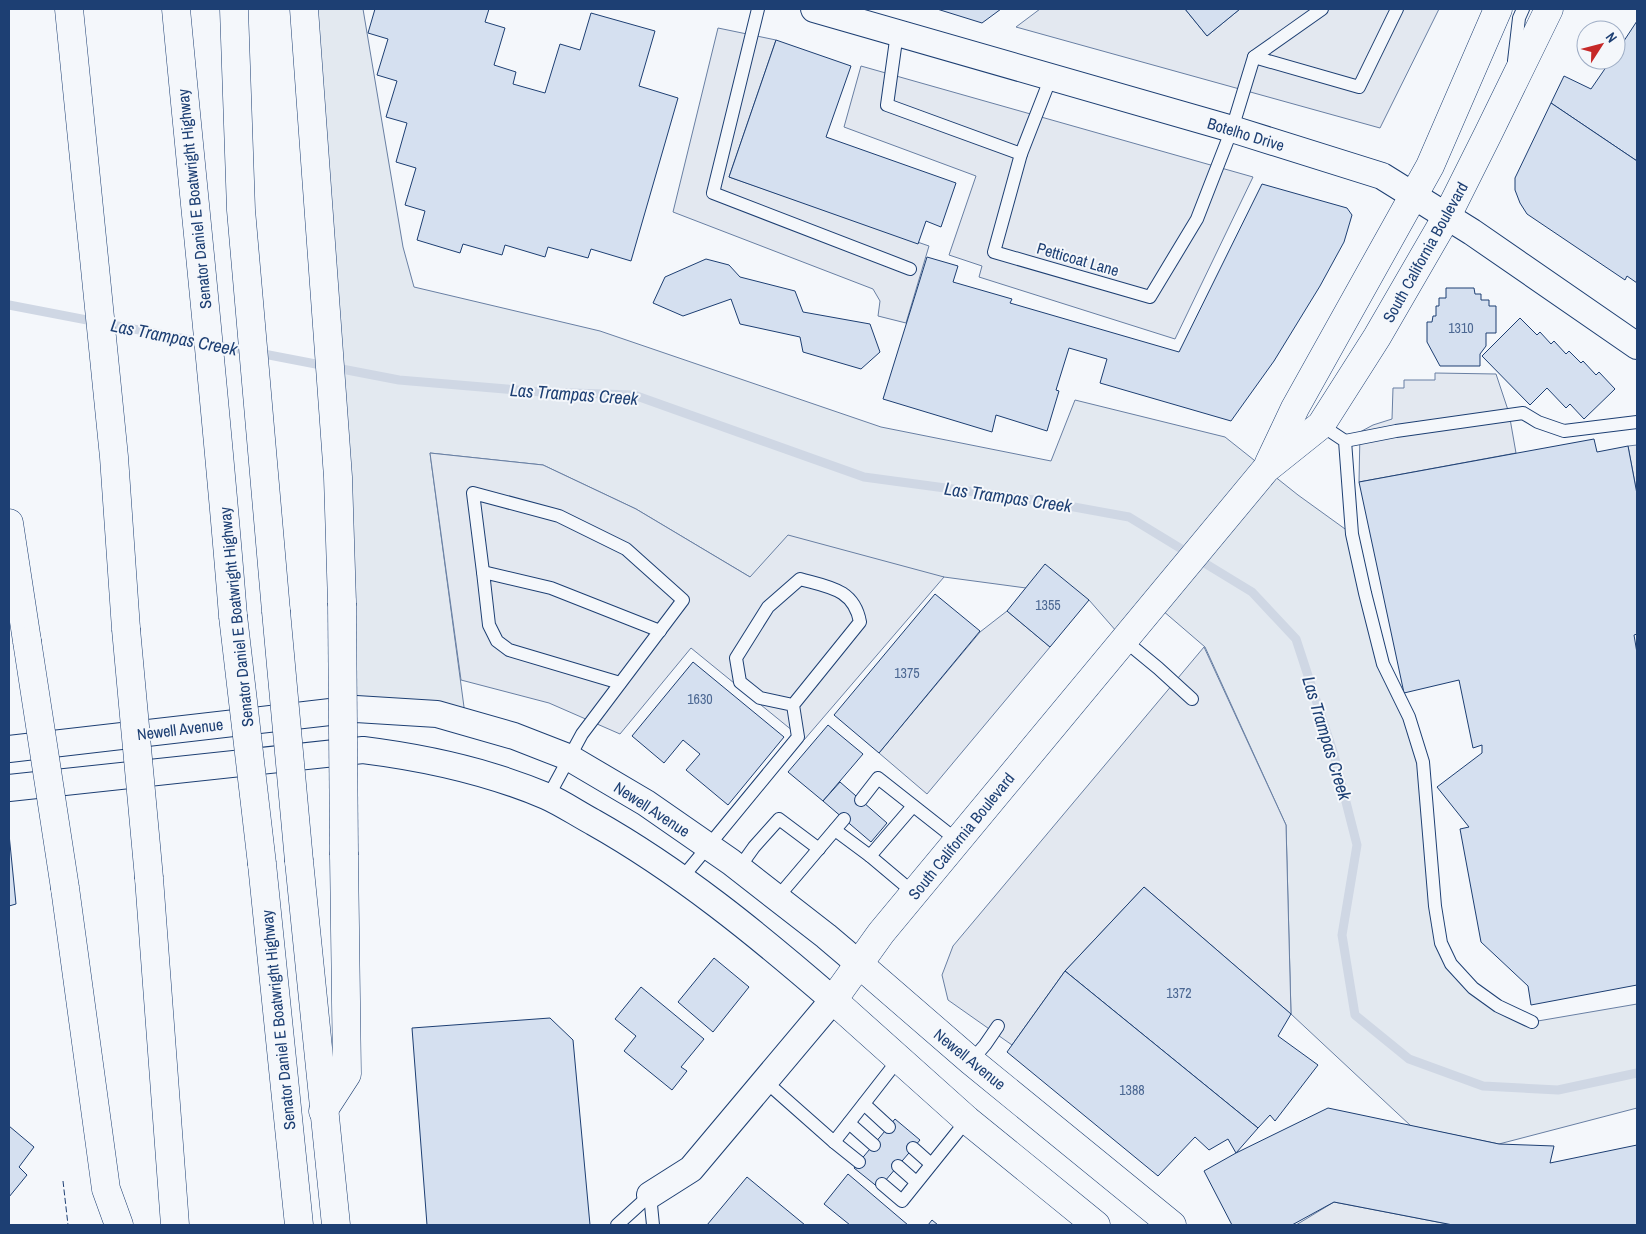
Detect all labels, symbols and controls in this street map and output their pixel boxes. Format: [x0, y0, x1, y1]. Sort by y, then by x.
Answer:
north arrow [1576, 20, 1626, 70]
text: N [1602, 29, 1621, 46]
street label: Senator Daniel E Boatwright Highway [171, 88, 216, 310]
street label: Botelho Drive [1205, 112, 1287, 156]
street label: South California Boulevard [1377, 178, 1473, 326]
street label: Petticoat Lane [1034, 237, 1122, 281]
water label: Las Trampas Creek [108, 312, 240, 362]
house number: 1310 [1448, 319, 1474, 337]
water label: Las Trampas Creek [509, 377, 640, 411]
water label: Las Trampas Creek [943, 476, 1074, 518]
street label: Senator Daniel E Boatwright Highway [213, 506, 258, 728]
house number: 1355 [1035, 596, 1061, 614]
house number: 1375 [894, 664, 920, 682]
water label: Las Trampas Creek [1296, 673, 1358, 804]
house number: 1630 [687, 690, 713, 708]
street label: Newell Avenue [136, 713, 224, 745]
street label: South California Boulevard [903, 768, 1019, 904]
street label: Newell Avenue [610, 776, 694, 842]
street label: Senator Daniel E Boatwright Highway [255, 909, 300, 1131]
house number: 1372 [1166, 984, 1192, 1002]
street label: Newell Avenue [929, 1023, 1011, 1095]
house number: 1388 [1119, 1081, 1145, 1099]

